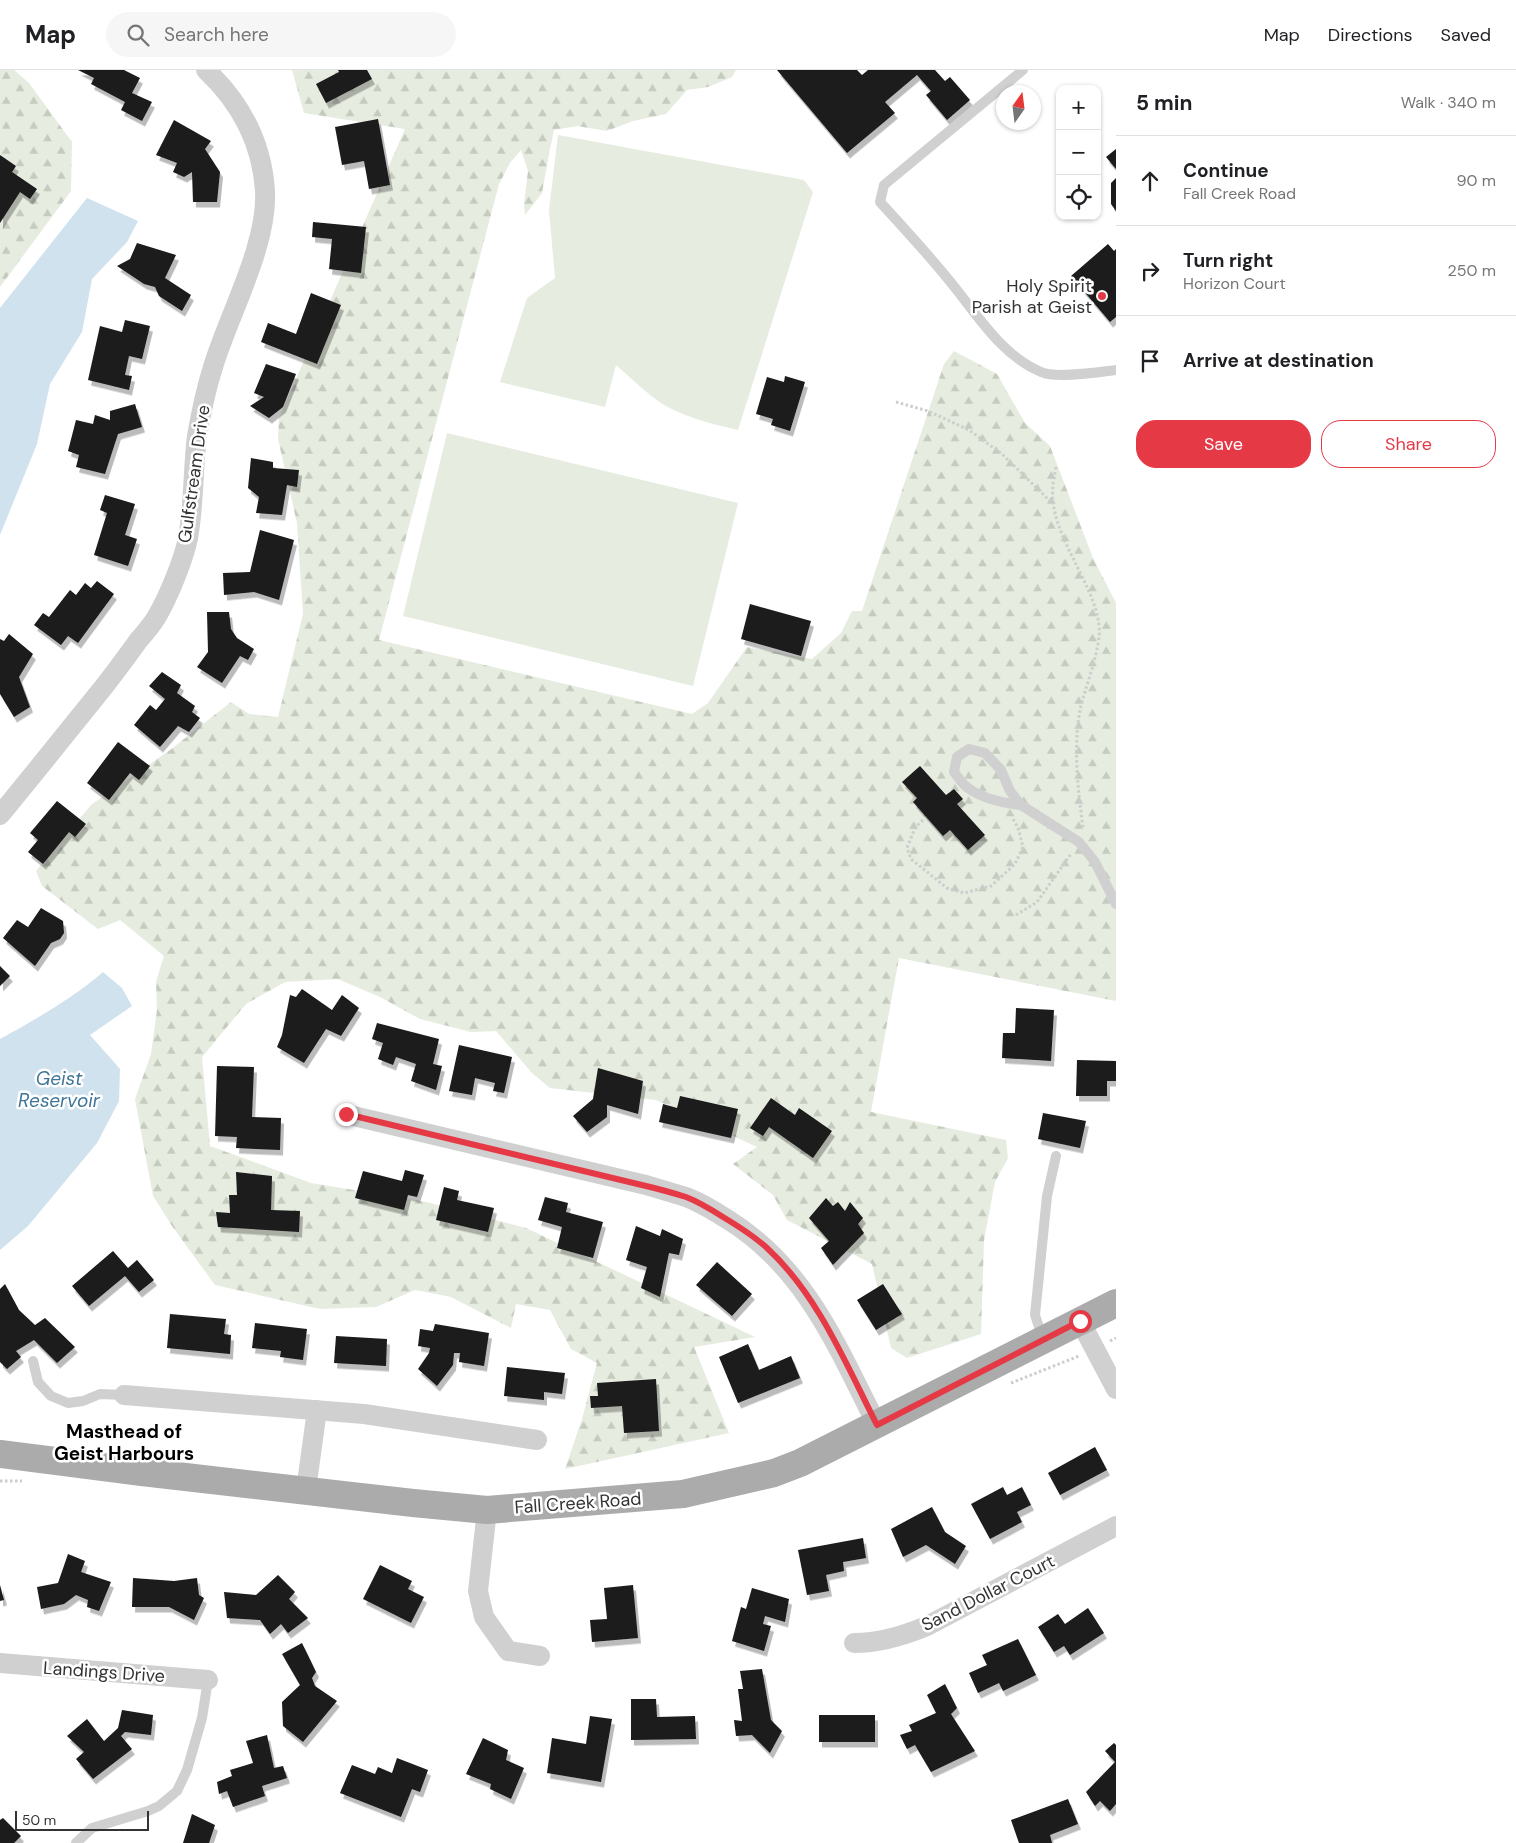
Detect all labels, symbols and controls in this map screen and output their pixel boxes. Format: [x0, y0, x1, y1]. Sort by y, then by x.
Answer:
search box [106, 12, 456, 57]
text: Map [25, 19, 76, 50]
icon: search [124, 21, 152, 49]
text: Search here [164, 22, 269, 47]
text: Map [1264, 23, 1300, 47]
text: Directions [1328, 23, 1413, 47]
text: Saved [1441, 23, 1491, 47]
north arrow [996, 85, 1041, 130]
map controls [1056, 85, 1101, 220]
button: + [1056, 85, 1101, 130]
text: 5 min [1136, 89, 1192, 117]
text: Walk · 340 m [1401, 92, 1496, 113]
button: − [1056, 130, 1101, 175]
text: Continue [1183, 158, 1269, 183]
icon: ahead [1136, 167, 1164, 195]
text: 90 m [1456, 170, 1496, 191]
button: locate [1056, 175, 1101, 220]
text: Fall Creek Road [1183, 183, 1296, 204]
text: Turn right [1183, 248, 1273, 273]
icon: right [1136, 257, 1164, 285]
text: 250 m [1448, 260, 1496, 281]
text: Horizon Court [1183, 273, 1286, 294]
place label: Holy Spirit Parish at Geist [972, 274, 1092, 319]
marker: Holy Spirit Parish at Geist [1096, 290, 1108, 302]
icon: arrive [1136, 347, 1164, 375]
text: Arrive at destination [1183, 348, 1374, 373]
street label: Gulfstream Drive [172, 403, 216, 545]
button: Save [1136, 420, 1311, 468]
button: Share [1321, 420, 1496, 468]
water label: Geist Reservoir [18, 1066, 101, 1113]
route end [335, 1103, 358, 1126]
route start [1069, 1310, 1092, 1333]
district label: Masthead of Geist Harbours [54, 1419, 194, 1466]
street label: Fall Creek Road [514, 1487, 642, 1519]
street label: Sand Dollar Court [917, 1549, 1059, 1637]
street label: Landings Drive [42, 1656, 166, 1688]
scale bar [15, 1808, 149, 1831]
text: 50 m [22, 1811, 56, 1829]

